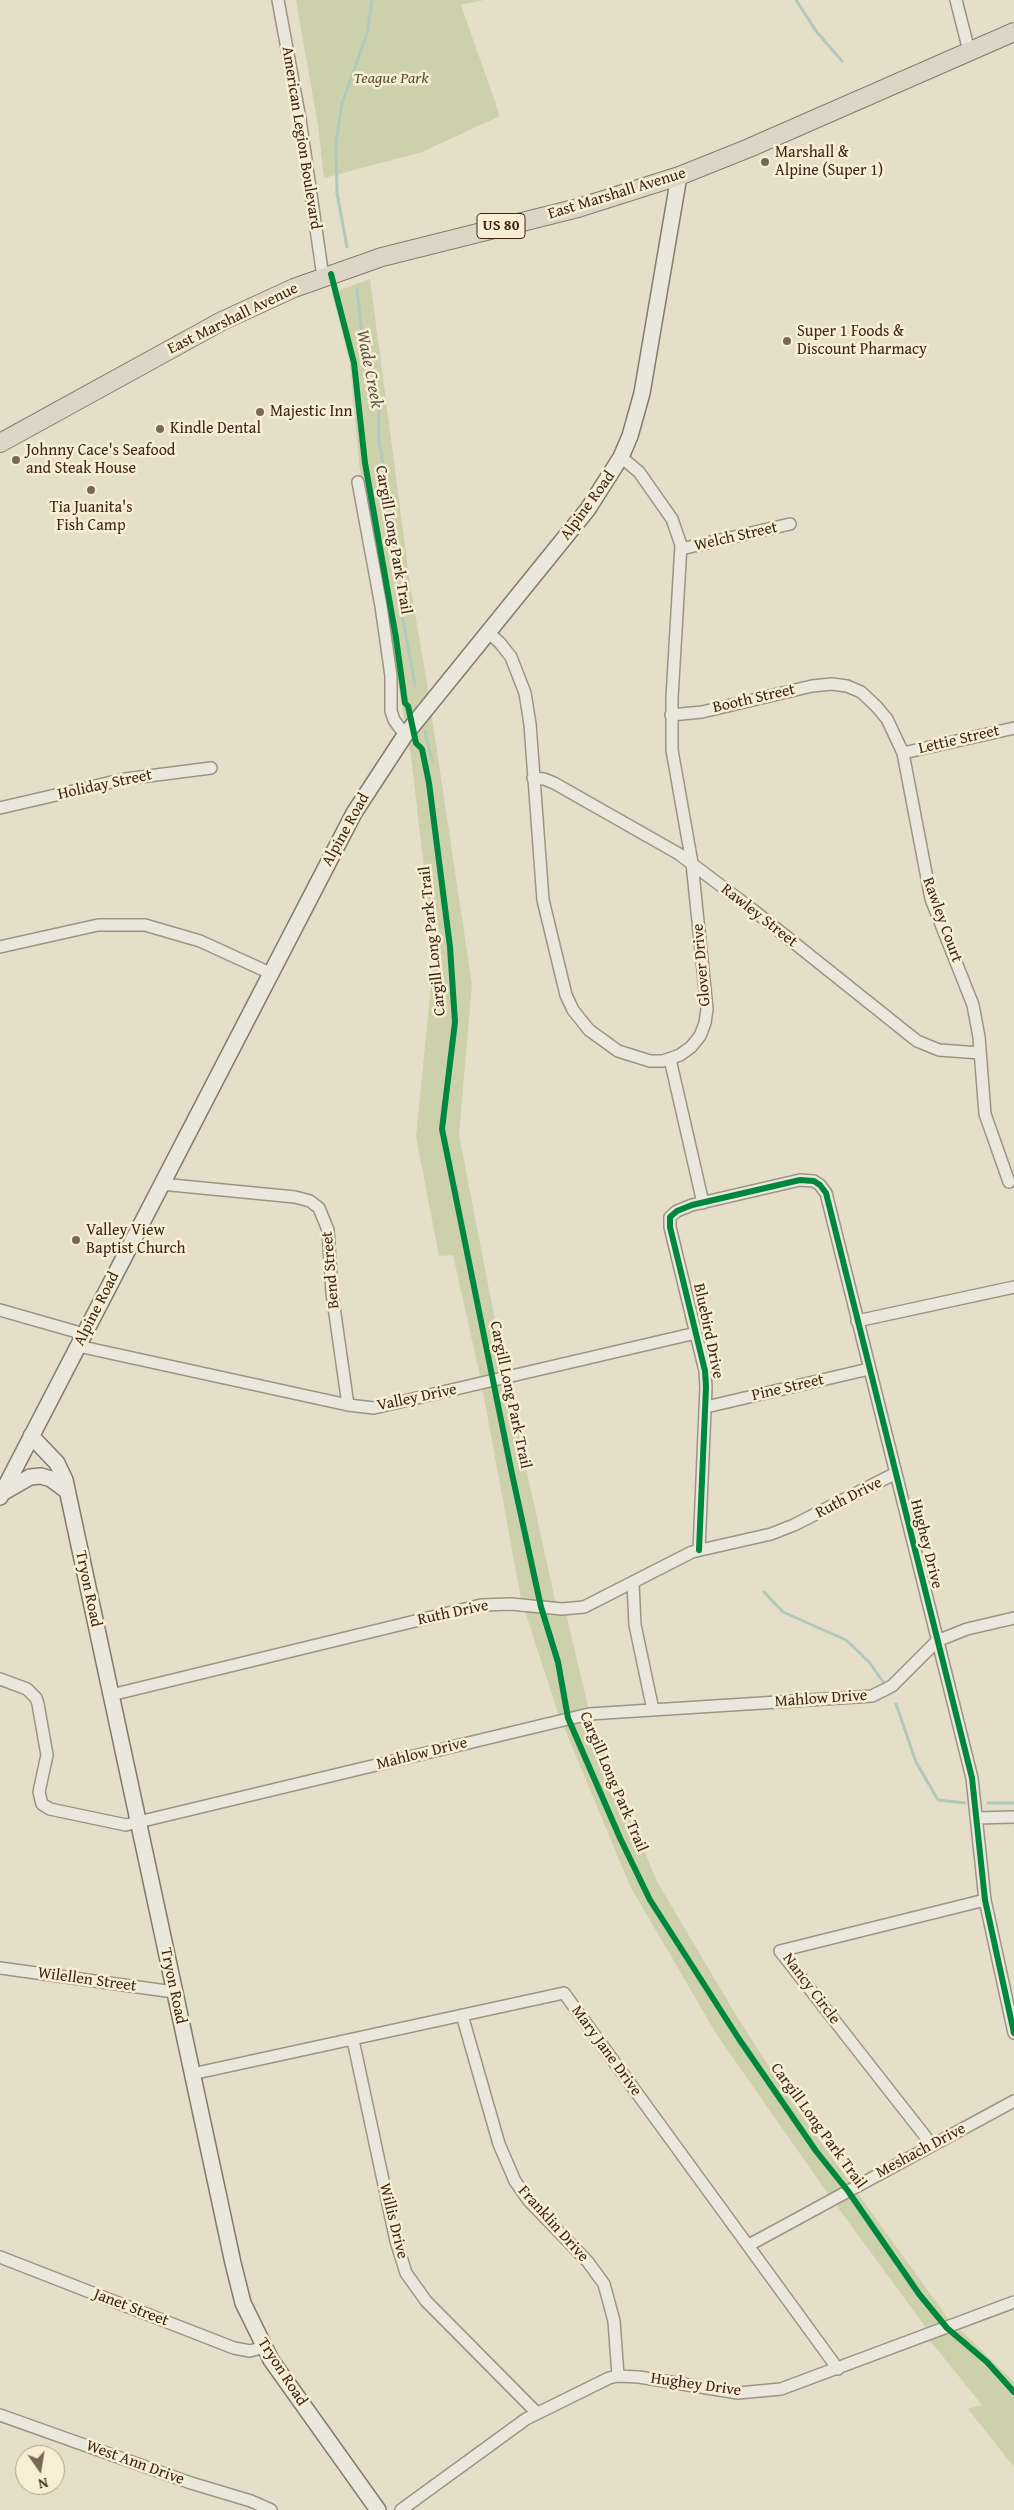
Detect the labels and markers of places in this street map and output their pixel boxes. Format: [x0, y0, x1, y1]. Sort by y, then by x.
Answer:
place label: Marshall & Alpine (Super 1) [775, 143, 883, 181]
marker: Marshall & Alpine (Super 1) [759, 156, 771, 168]
place label: Super 1 Foods & Discount Pharmacy [797, 322, 927, 360]
marker: Super 1 Foods & Discount Pharmacy [781, 335, 793, 347]
place label: Majestic Inn [270, 402, 352, 422]
marker: Majestic Inn [254, 406, 266, 418]
place label: Kindle Dental [170, 419, 261, 439]
marker: Kindle Dental [154, 423, 166, 435]
place label: Johnny Cace's Seafood and Steak House [26, 441, 175, 479]
marker: Johnny Cace's Seafood and Steak House [10, 454, 22, 466]
marker: Tia Juanita's Fish Camp [85, 484, 97, 496]
place label: Tia Juanita's Fish Camp [50, 498, 132, 536]
place label: Valley View Baptist Church [86, 1221, 185, 1259]
marker: Valley View Baptist Church [70, 1234, 82, 1246]

